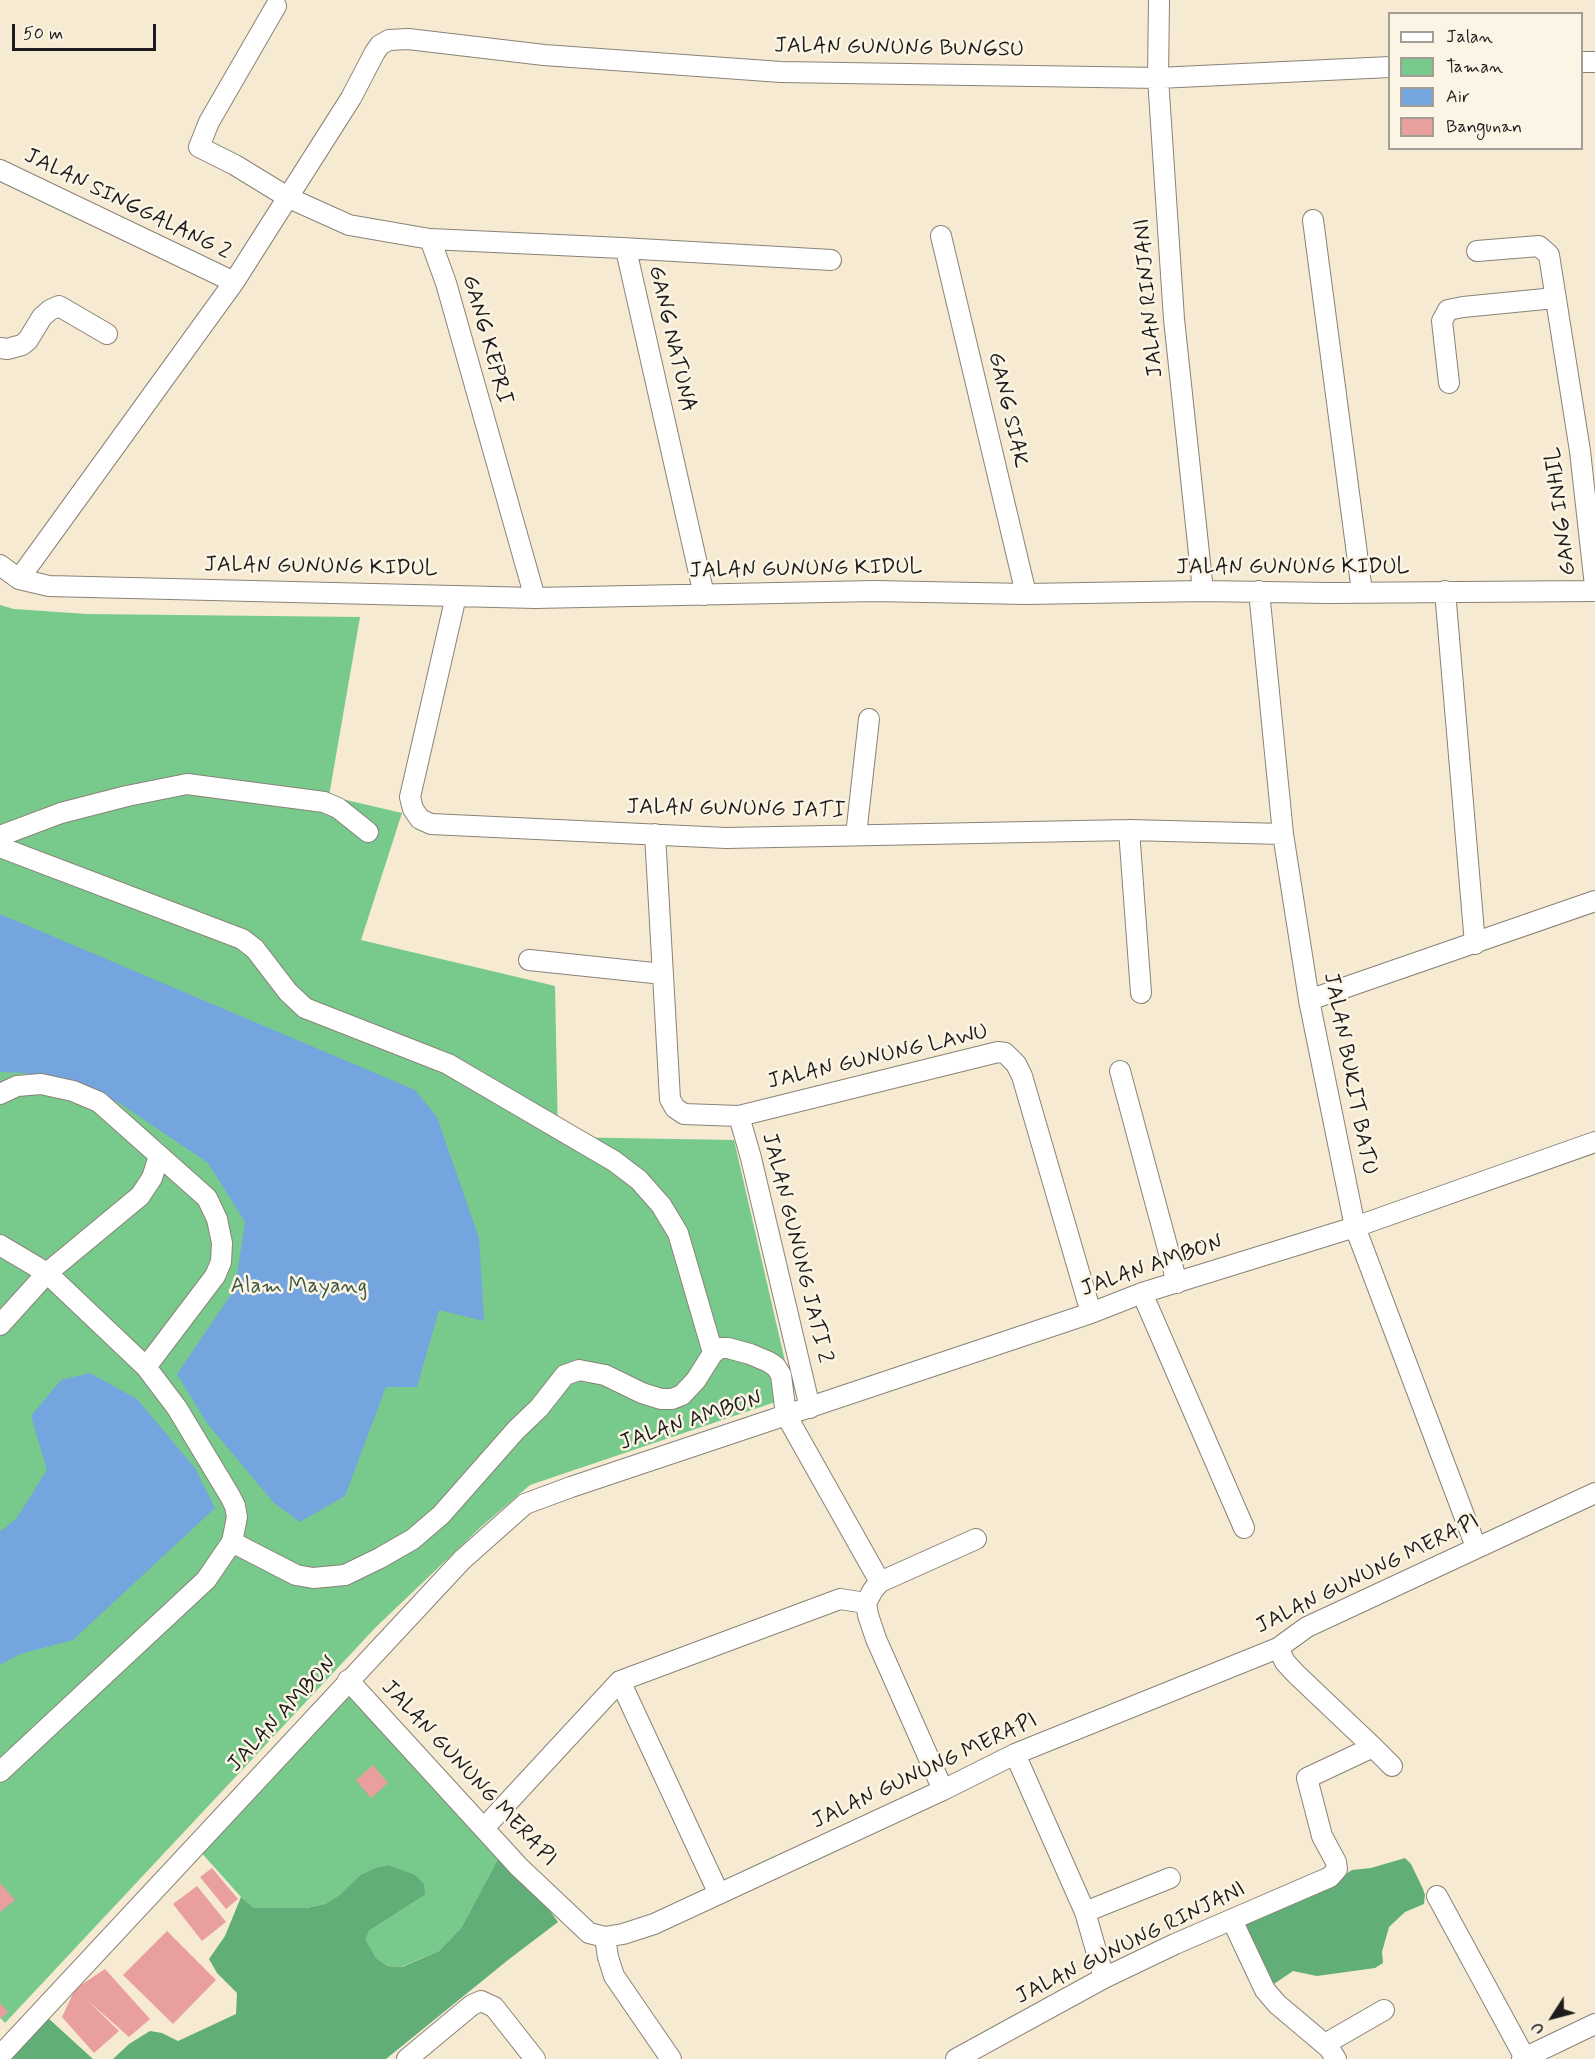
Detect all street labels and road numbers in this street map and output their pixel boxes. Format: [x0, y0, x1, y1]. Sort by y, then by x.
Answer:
street label: JALAN GUNUNG BUNGSU [774, 34, 1024, 64]
street label: JALAN SINGGALANG 2 [19, 144, 235, 266]
street label: JALAN RINJANI [1130, 217, 1170, 379]
street label: GANG NATUNA [641, 263, 701, 415]
street label: GANG KEPRI [455, 272, 517, 408]
street label: GANG SIAK [981, 350, 1033, 470]
street label: GANG INHIL [1541, 445, 1583, 577]
street label: JALAN GUNUNG KIDUL [204, 553, 438, 583]
street label: JALAN GUNUNG KIDUL [689, 555, 923, 585]
street label: JALAN GUNUNG KIDUL [1176, 555, 1410, 581]
street label: JALAN GUNUNG JATI [626, 795, 846, 825]
street label: JALAN BUKIT BATU [1316, 971, 1382, 1177]
street label: JALAN GUNUNG LAWU [765, 1020, 991, 1096]
street label: JALAN GUNUNG JATI 2 [755, 1130, 837, 1366]
street label: JALAN AMBON [1078, 1230, 1226, 1304]
street label: JALAN AMBON [616, 1387, 766, 1457]
street label: JALAN GUNUNG MERAPI [1252, 1509, 1484, 1641]
street label: JALAN AMBON [223, 1652, 343, 1778]
street label: JALAN GUNUNG MERAPI [375, 1675, 561, 1873]
street label: JALAN GUNUNG MERAPI [808, 1708, 1042, 1836]
street label: JALAN GUNUNG RINJANI [1012, 1877, 1250, 2011]

